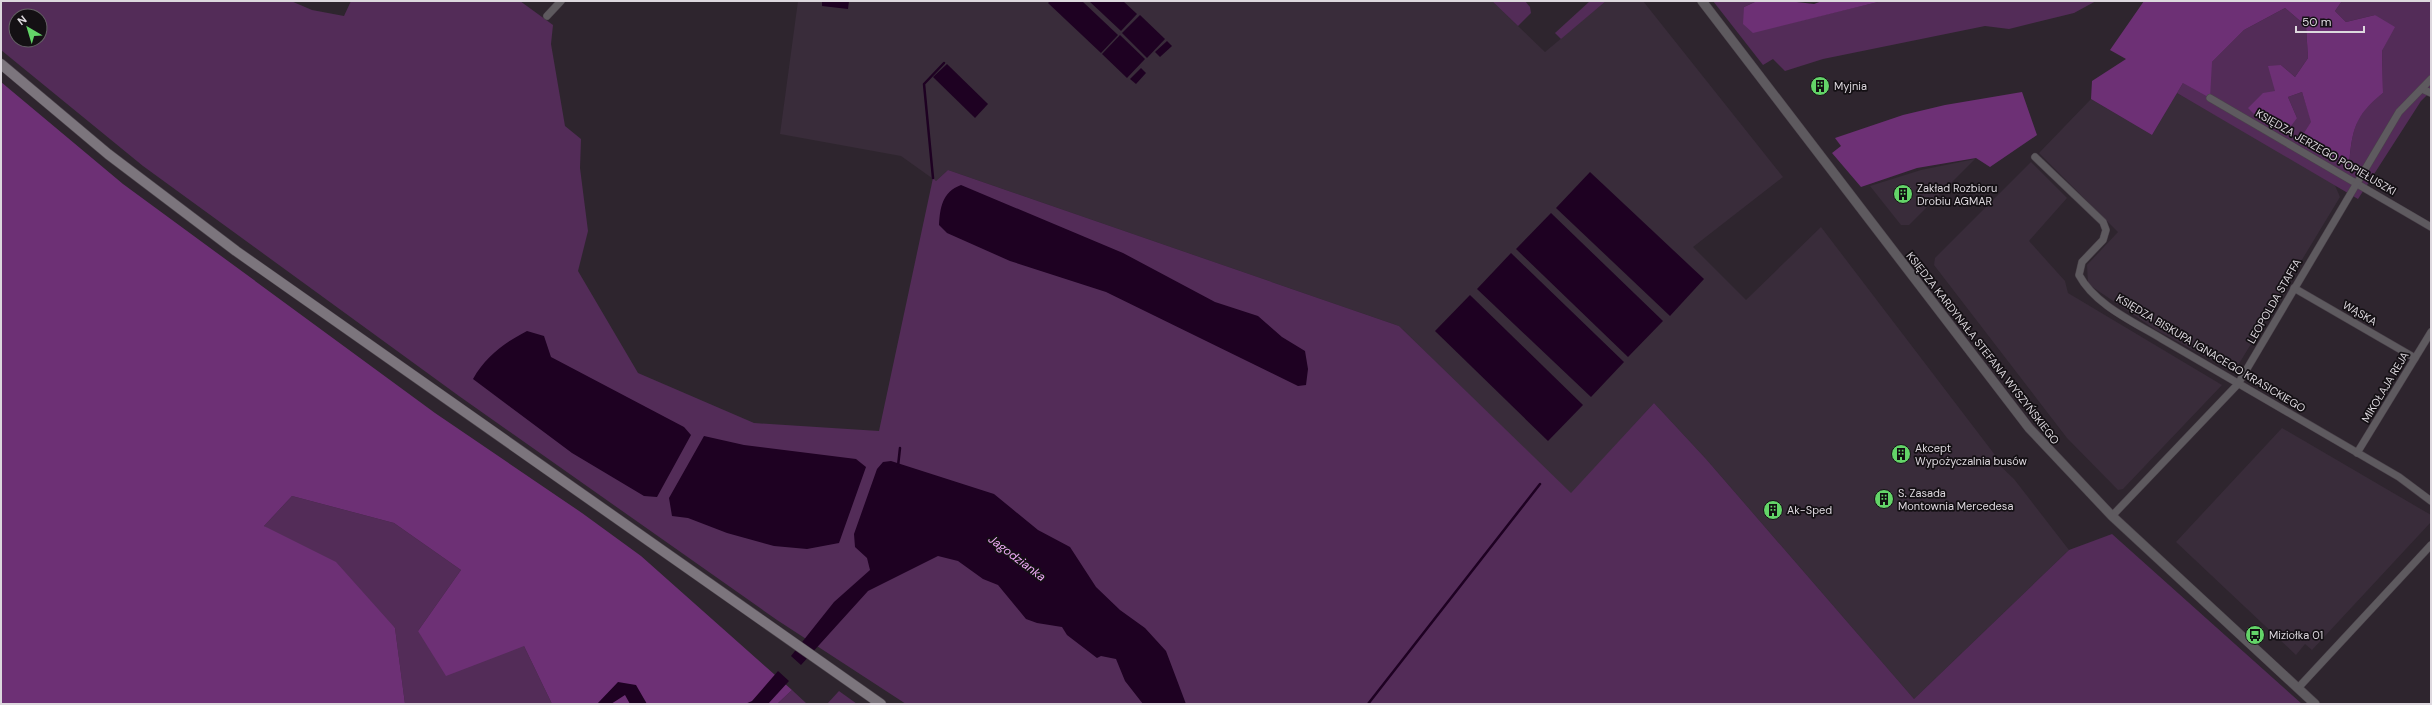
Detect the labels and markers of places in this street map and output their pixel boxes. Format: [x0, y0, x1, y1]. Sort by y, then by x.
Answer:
building icon: Myjnia [1809, 75, 1831, 97]
place label: Myjnia [1834, 79, 1867, 93]
place label: Zakład Rozbioru Drobiu AGMAR [1917, 181, 1997, 208]
building icon: Zakład Rozbioru Drobiu AGMAR [1892, 183, 1914, 205]
place label: Akcept Wypożyczalnia busów [1915, 441, 2027, 468]
building icon: Akcept Wypożyczalnia busów [1890, 443, 1912, 465]
place label: S. Zasada Montownia Mercedesa [1898, 486, 2013, 513]
building icon: S. Zasada Montownia Mercedesa [1873, 488, 1895, 510]
building icon: Ak-Sped [1762, 499, 1784, 521]
place label: Ak-Sped [1787, 503, 1832, 517]
bus stop icon: Miziołka 01 [2244, 624, 2266, 646]
place label: Miziołka 01 [2269, 628, 2323, 642]

